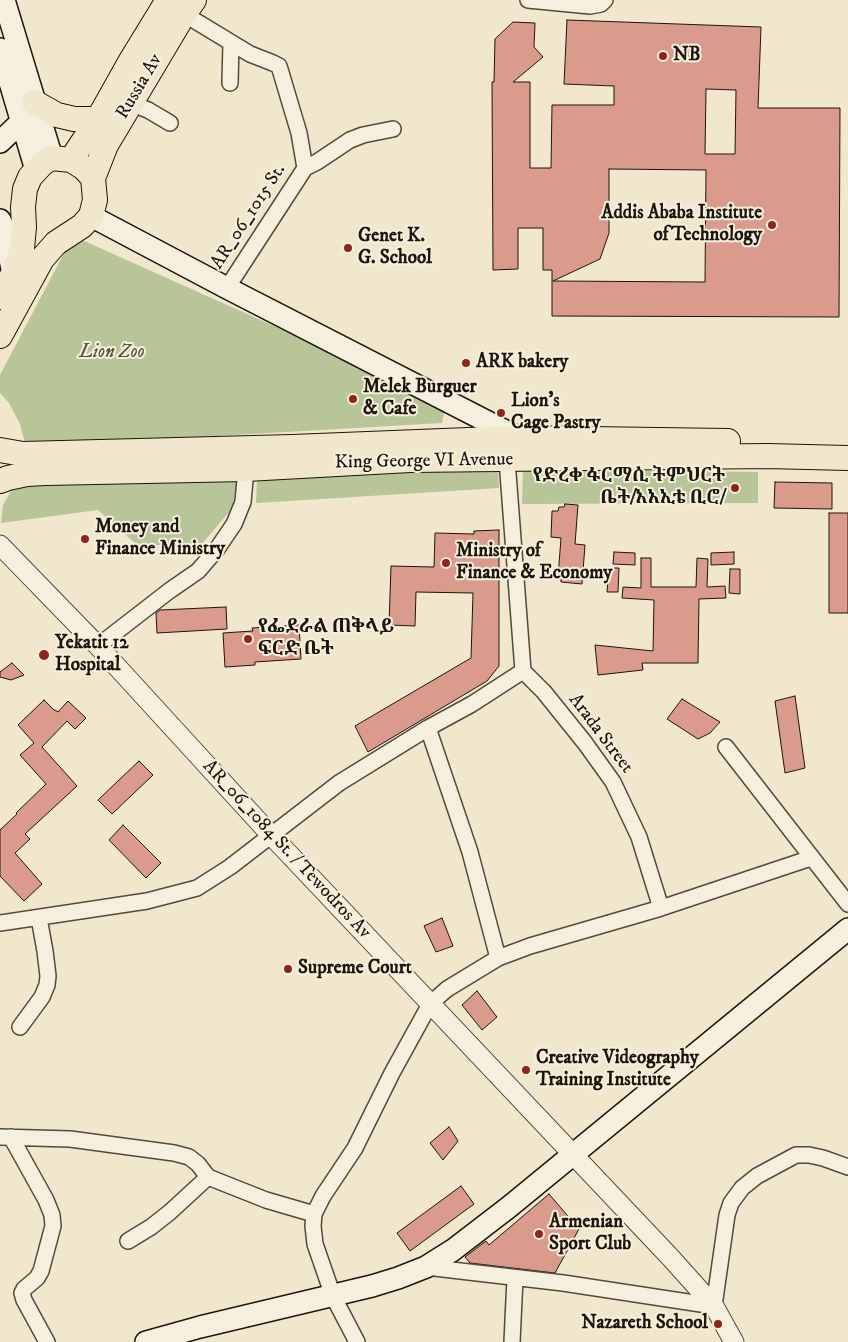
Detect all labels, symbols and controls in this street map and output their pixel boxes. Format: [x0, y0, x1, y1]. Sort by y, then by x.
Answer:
place label: NB [673, 45, 701, 67]
street label: Russia Av [112, 50, 168, 124]
marker: NB [657, 50, 669, 62]
street label: AR_06_1015 St. [207, 160, 291, 274]
place label: Addis Ababa Institute ofTechnology [601, 203, 762, 247]
marker: Addis Ababa Institute ofTechnology [766, 219, 778, 231]
place label: Genet K. G. School [358, 226, 432, 270]
marker: Genet K. G. School [342, 242, 354, 254]
park label: Lion Zoo [79, 342, 145, 364]
place label: ARK bakery [476, 352, 568, 374]
marker: ARK bakery [460, 357, 472, 369]
place label: Melek Burguer & Cafe [363, 377, 477, 421]
place label: Lion's Cage Pastry [511, 391, 601, 435]
marker: Melek Burguer & Cafe [347, 393, 359, 405]
marker: Lion's Cage Pastry [495, 407, 507, 419]
street label: King George VI Avenue [334, 449, 514, 475]
place label: የድረቀ ፋርማሲ ትምህርት ቤት/አአኢቴ ቢሮ/ [533, 466, 725, 510]
marker: የድረቀ ፋርማሲ ትምህርት ቤት/አአኢቴ ቢሮ/ [729, 482, 741, 494]
place label: Money and Finance Ministry [95, 517, 225, 561]
marker: Money and Finance Ministry [79, 533, 91, 545]
place label: Ministry of Finance & Economy [456, 541, 612, 585]
marker: Ministry of Finance & Economy [440, 557, 452, 569]
place label: የፌደራል ጠቅላይ ፍርድ ቤት [258, 617, 394, 661]
place label: Yekatit 12 Hospital [55, 633, 129, 677]
marker: የፌደራል ጠቅላይ ፍርድ ቤት [242, 633, 254, 645]
marker: Yekatit 12 Hospital [37, 648, 51, 662]
street label: Arada Street [563, 690, 637, 778]
street label: AR_06_1084 St. / Tewodros Av [197, 756, 375, 944]
place label: Supreme Court [298, 958, 412, 980]
marker: Supreme Court [282, 963, 294, 975]
place label: Creative Videography Training Institute [536, 1048, 699, 1092]
marker: Creative Videography Training Institute [520, 1064, 532, 1076]
place label: Armenian Sport Club [549, 1212, 631, 1256]
marker: Armenian Sport Club [533, 1228, 545, 1240]
place label: Nazareth School [581, 1313, 708, 1335]
marker: Nazareth School [712, 1318, 724, 1330]

